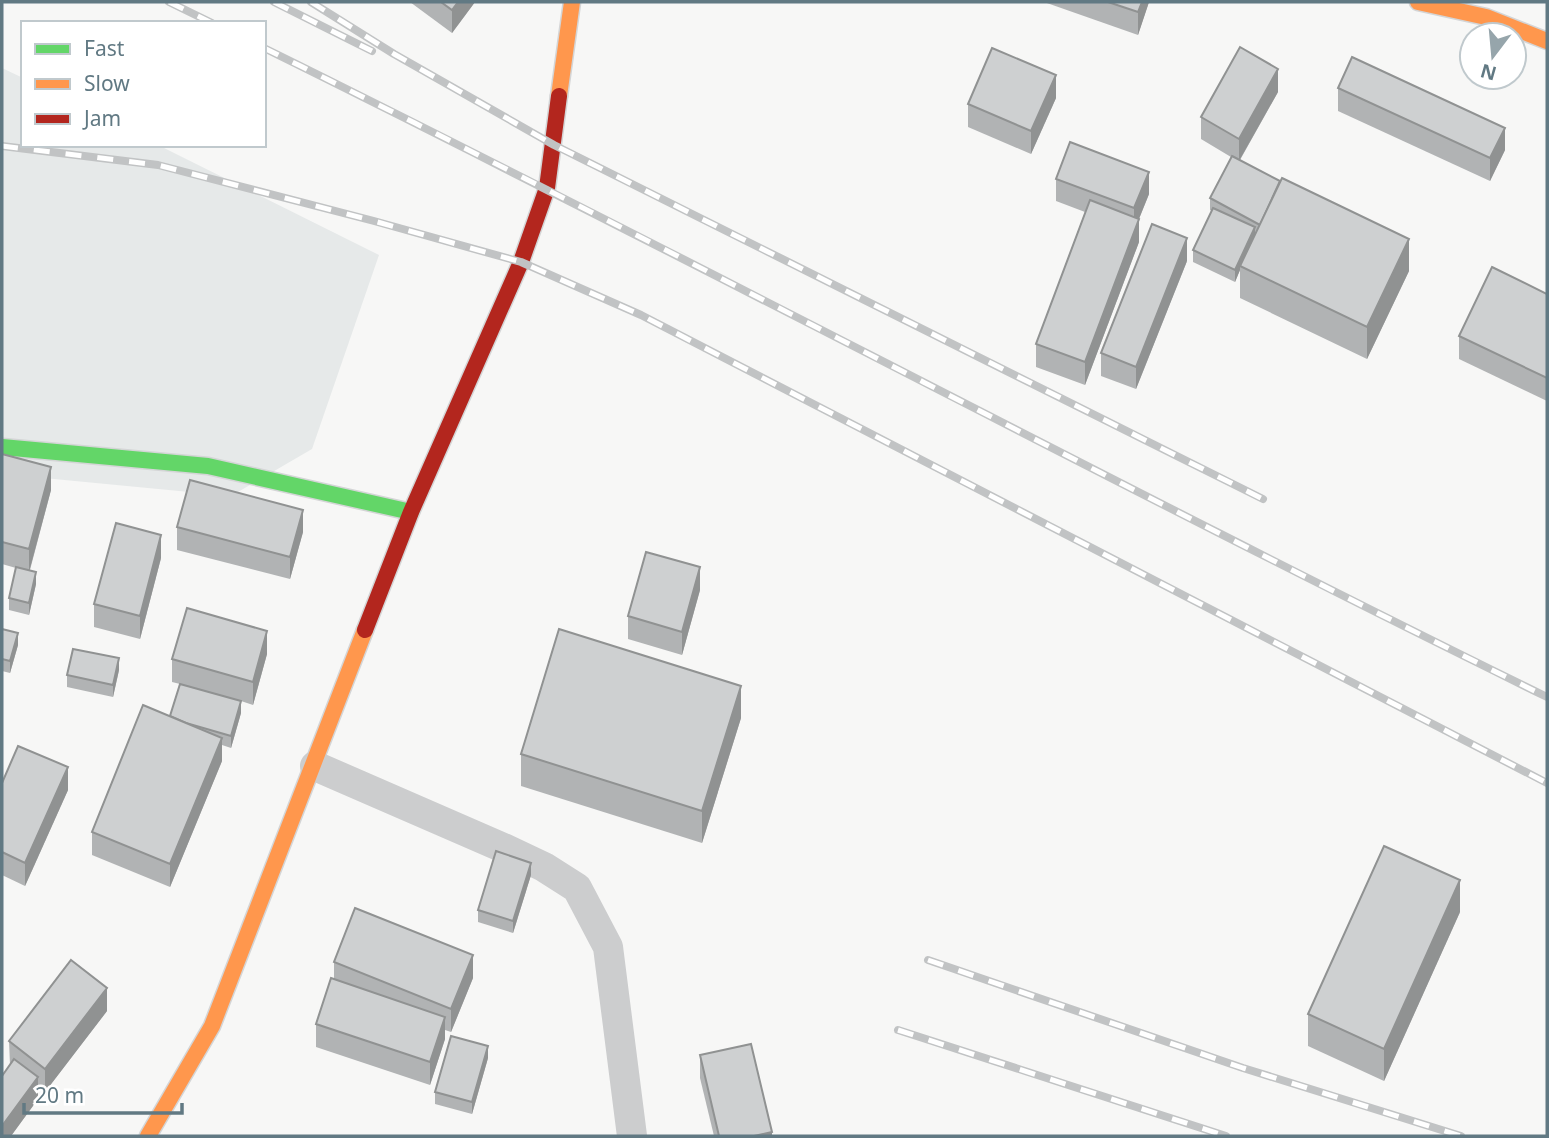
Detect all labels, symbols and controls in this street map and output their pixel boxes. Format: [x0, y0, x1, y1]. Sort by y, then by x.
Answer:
legend [21, 21, 266, 147]
north arrow [1458, 21, 1528, 91]
text: Fast [84, 34, 125, 62]
text: N [1477, 58, 1499, 87]
text: Slow [84, 69, 130, 97]
text: Jam [82, 104, 121, 132]
scale bar [24, 1072, 182, 1116]
text: 20 m [35, 1081, 84, 1109]

